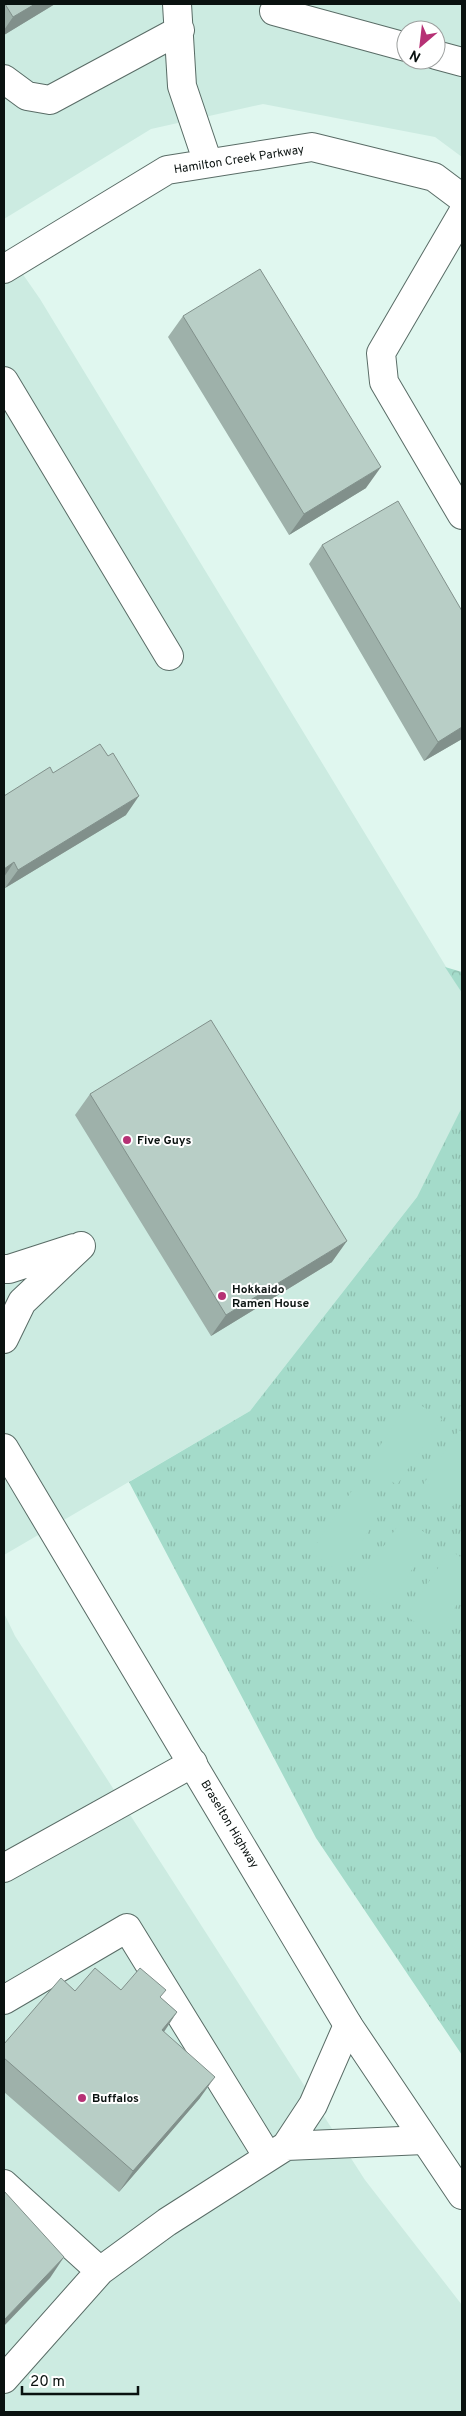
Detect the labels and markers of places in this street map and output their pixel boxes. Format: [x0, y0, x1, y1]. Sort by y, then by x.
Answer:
place label: Five Guys [137, 1133, 191, 1149]
marker: Five Guys [121, 1134, 133, 1146]
place label: Hokkaido Ramen House [232, 1282, 309, 1312]
marker: Hokkaido Ramen House [216, 1290, 228, 1302]
place label: Buffalos [92, 2091, 139, 2107]
marker: Buffalos [76, 2092, 88, 2104]

